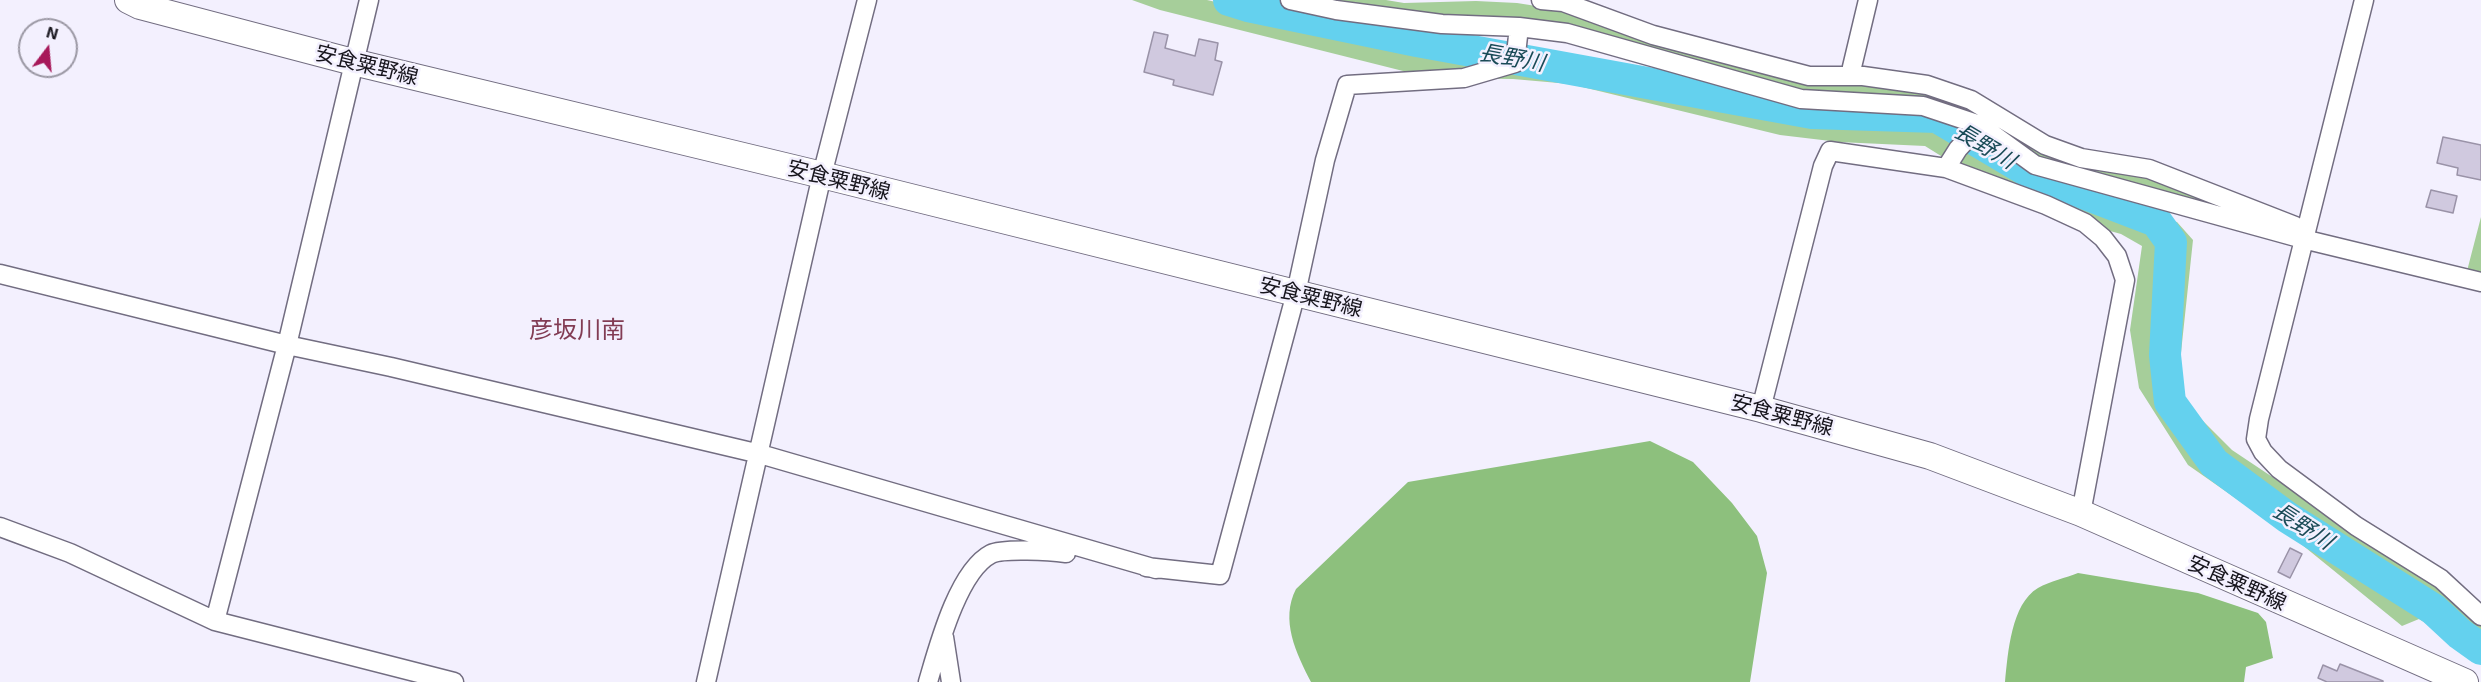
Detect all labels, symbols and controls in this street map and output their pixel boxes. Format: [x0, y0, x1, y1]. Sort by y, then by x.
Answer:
north arrow [18, 18, 78, 78]
text: N [44, 21, 61, 43]
water label: 長野川 [1477, 39, 1547, 77]
street label: 安食粟野線 [313, 40, 421, 90]
water label: 長野川 [1950, 118, 2020, 174]
street label: 安食粟野線 [785, 155, 893, 205]
street label: 安食粟野線 [1257, 272, 1365, 322]
district label: 彦坂川南 [529, 316, 625, 344]
street label: 安食粟野線 [1728, 389, 1836, 441]
water label: 長野川 [2268, 497, 2338, 555]
street label: 安食粟野線 [2184, 550, 2290, 616]

